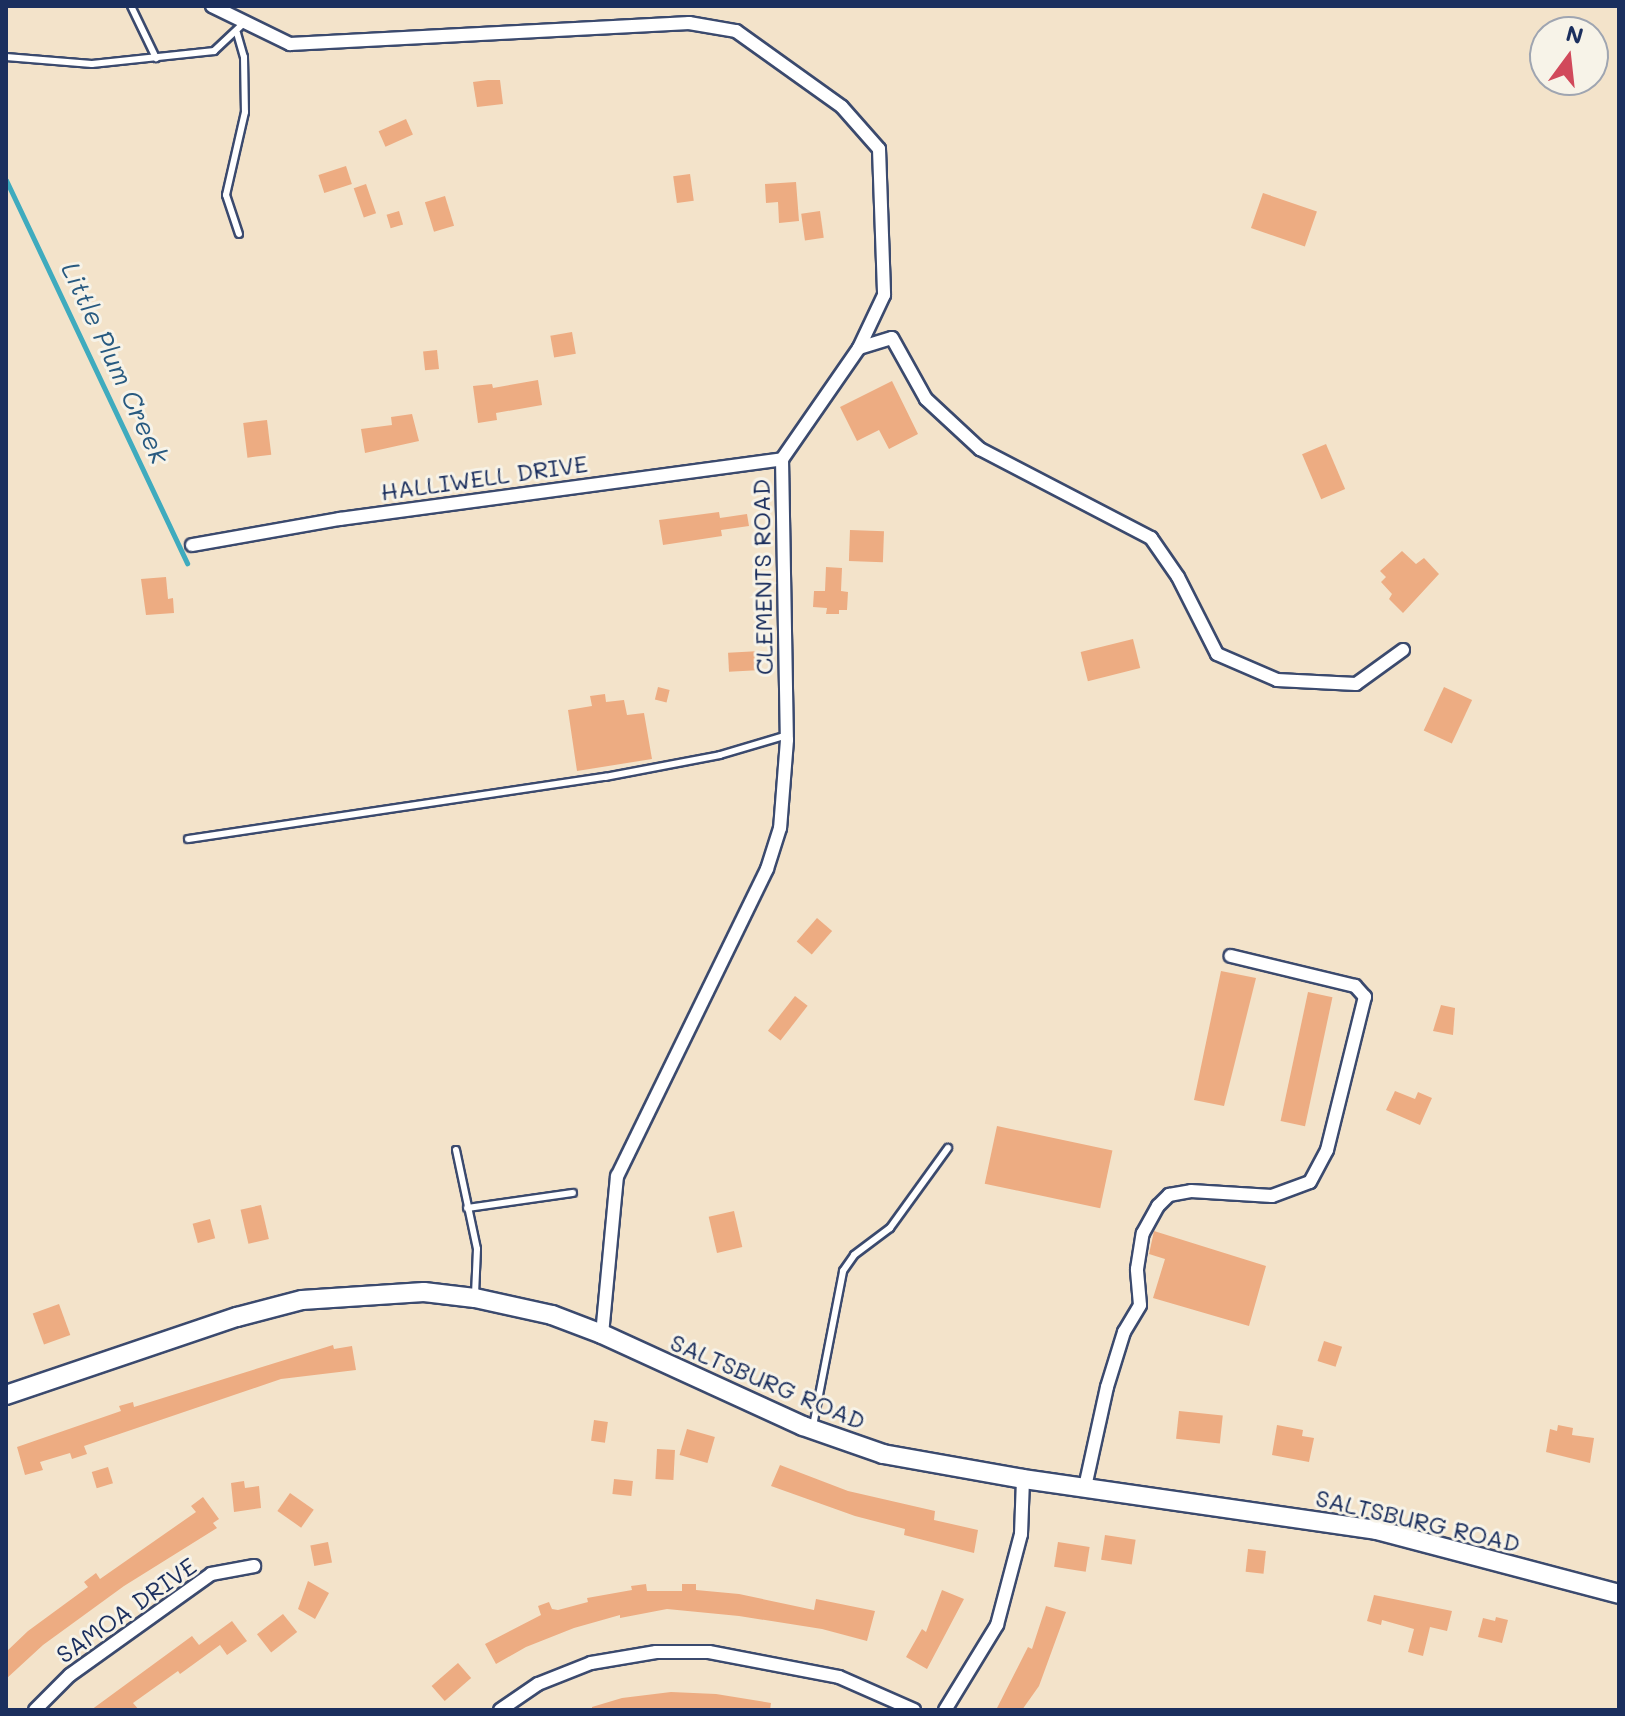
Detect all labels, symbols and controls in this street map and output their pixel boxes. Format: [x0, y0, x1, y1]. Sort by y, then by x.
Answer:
north arrow [1529, 16, 1609, 96]
text: N [1563, 18, 1587, 50]
water label: Little Plum Creek [55, 257, 175, 469]
street label: HALLIWELL DRIVE [379, 448, 589, 506]
street label: CLEMENTS ROAD [746, 479, 778, 675]
street label: SALTSBURG ROAD [666, 1327, 870, 1435]
street label: SALTSBURG ROAD [1313, 1482, 1523, 1558]
street label: SAMOA DRIVE [51, 1551, 201, 1669]

